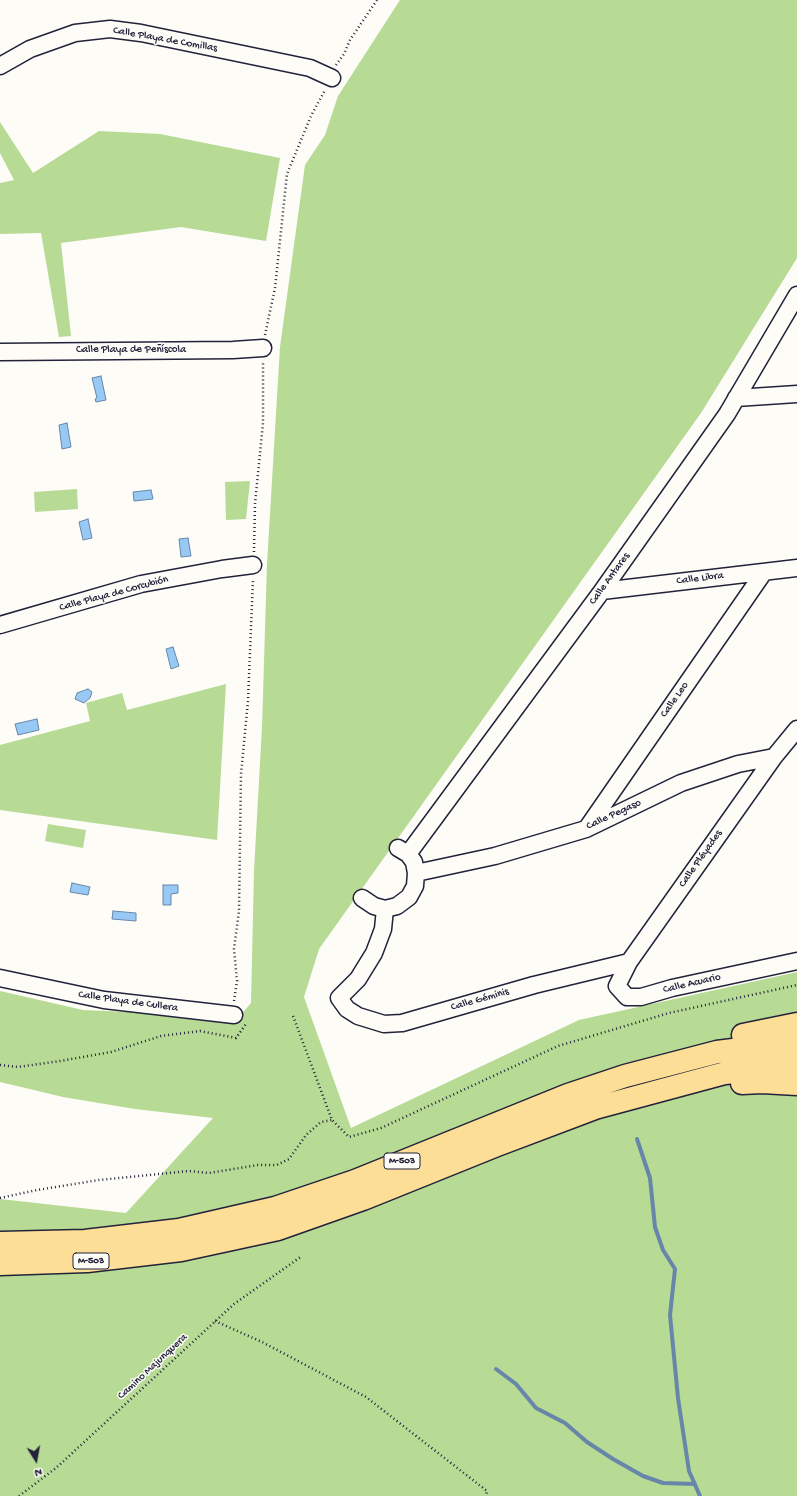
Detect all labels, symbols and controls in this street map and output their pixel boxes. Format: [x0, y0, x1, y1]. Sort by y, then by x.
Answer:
street label: Calle Playa de Comillas [112, 24, 218, 56]
street label: Calle Playa de Peñíscola [76, 343, 186, 357]
street label: Calle Antares [587, 550, 633, 608]
street label: Calle Libra [676, 570, 724, 588]
street label: Calle Playa de Corcubión [58, 573, 170, 615]
street label: Calle Leo [658, 680, 692, 720]
street label: Calle Pegaso [584, 797, 644, 833]
street label: Calle Pléyades [676, 828, 726, 890]
street label: Calle Acuario [662, 971, 722, 997]
street label: Calle Géminis [450, 985, 510, 1015]
street label: Calle Playa de Cullera [77, 988, 179, 1016]
road number: M-503 [384, 1153, 420, 1169]
road number: M-503 [73, 1253, 109, 1269]
street label: Camino Majunquera [115, 1331, 191, 1403]
north arrow [16, 1440, 56, 1480]
text: N [34, 1465, 43, 1478]

